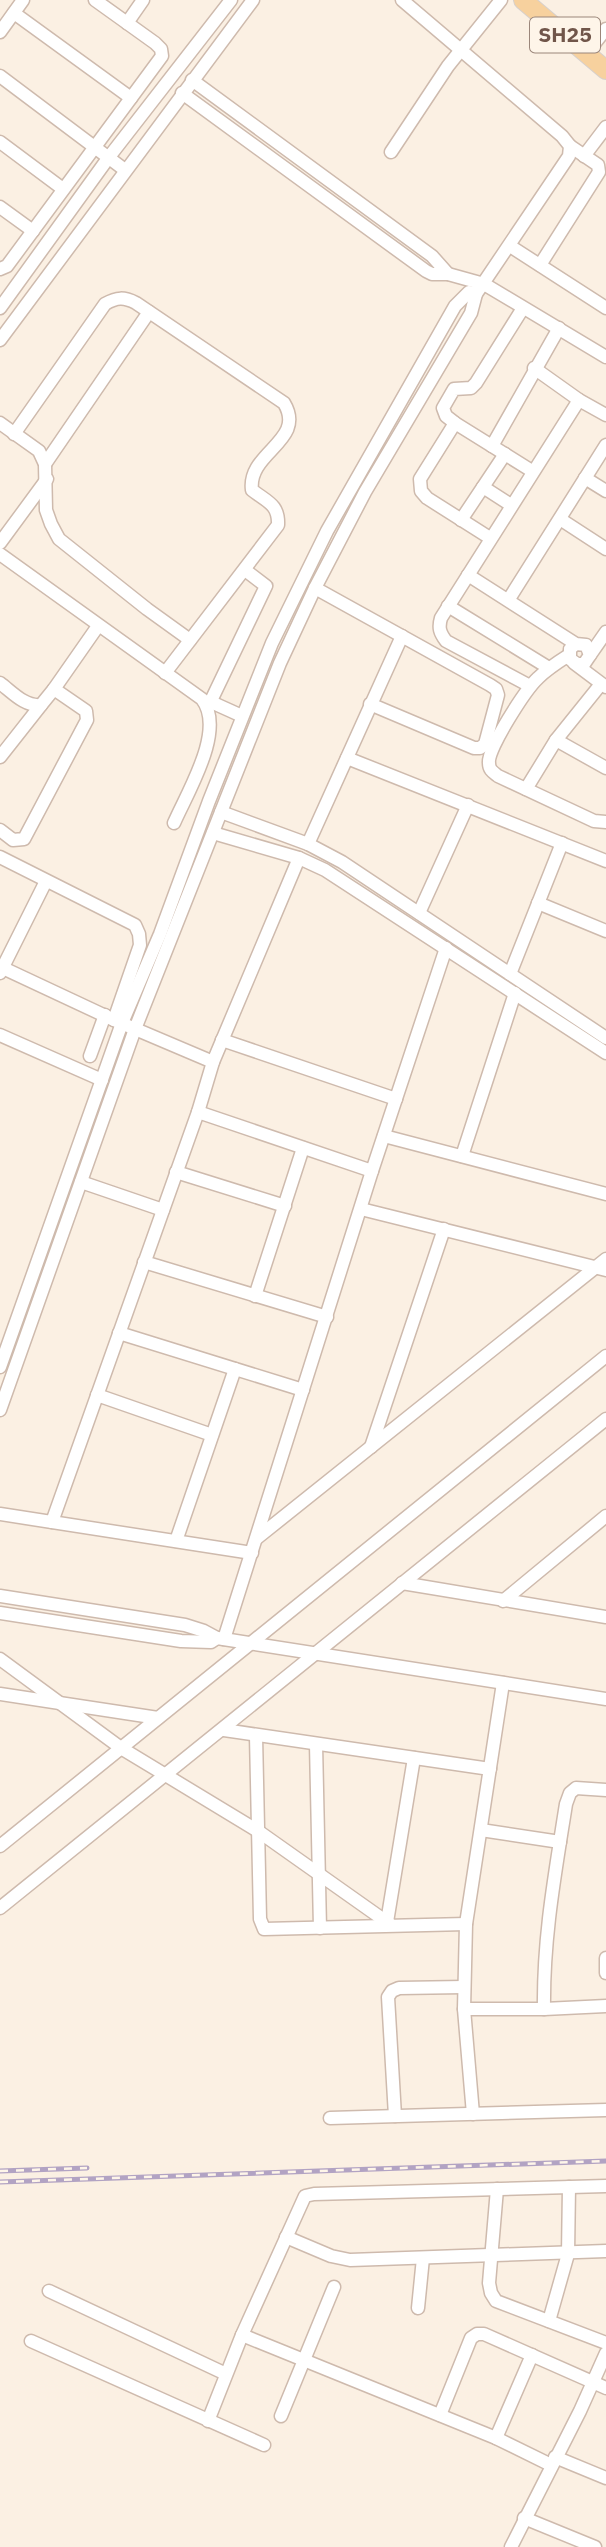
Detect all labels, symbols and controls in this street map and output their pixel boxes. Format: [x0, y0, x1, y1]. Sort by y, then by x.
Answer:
road number: SH25 [530, 18, 600, 52]

